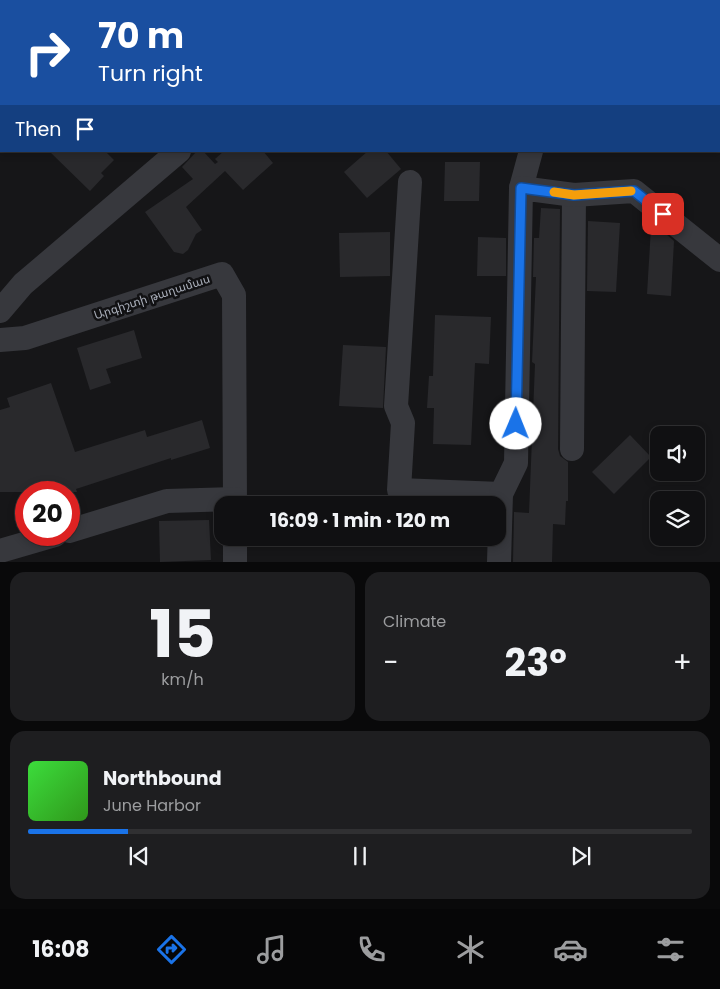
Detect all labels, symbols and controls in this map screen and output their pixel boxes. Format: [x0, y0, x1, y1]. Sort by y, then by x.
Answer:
text: 70 m [98, 11, 184, 60]
icon: right [15, 20, 80, 85]
text: Turn right [98, 58, 203, 89]
icon: arrive [71, 115, 99, 143]
text: Then [15, 116, 61, 143]
pin [642, 193, 684, 235]
icon: arrive [649, 200, 677, 228]
street label: Արգիշտի թաղամաս [92, 270, 212, 323]
position arrow [489, 397, 541, 449]
map controls [650, 426, 705, 546]
button: sound [650, 426, 705, 481]
speed limit sign: 20 [15, 481, 80, 546]
button: layers [650, 491, 705, 546]
text: 16:09 · 1 min · 120 m [270, 507, 450, 534]
text: 15 [149, 589, 216, 680]
text: Climate [383, 610, 446, 633]
text: 23° [505, 636, 567, 689]
text: − [383, 643, 398, 682]
text: + [673, 643, 692, 682]
text: km/h [161, 668, 204, 691]
text: Northbound [103, 765, 222, 792]
text: June Harbor [103, 794, 201, 817]
icon: previous [125, 842, 153, 870]
icon: pause [346, 842, 374, 870]
icon: next [567, 842, 595, 870]
icon: directions [154, 932, 189, 967]
icon: music [254, 932, 289, 967]
icon: phone [354, 932, 389, 967]
icon: climate [453, 932, 488, 967]
icon: car [553, 932, 588, 967]
icon: filters [653, 932, 688, 967]
text: 16:08 [32, 934, 89, 965]

